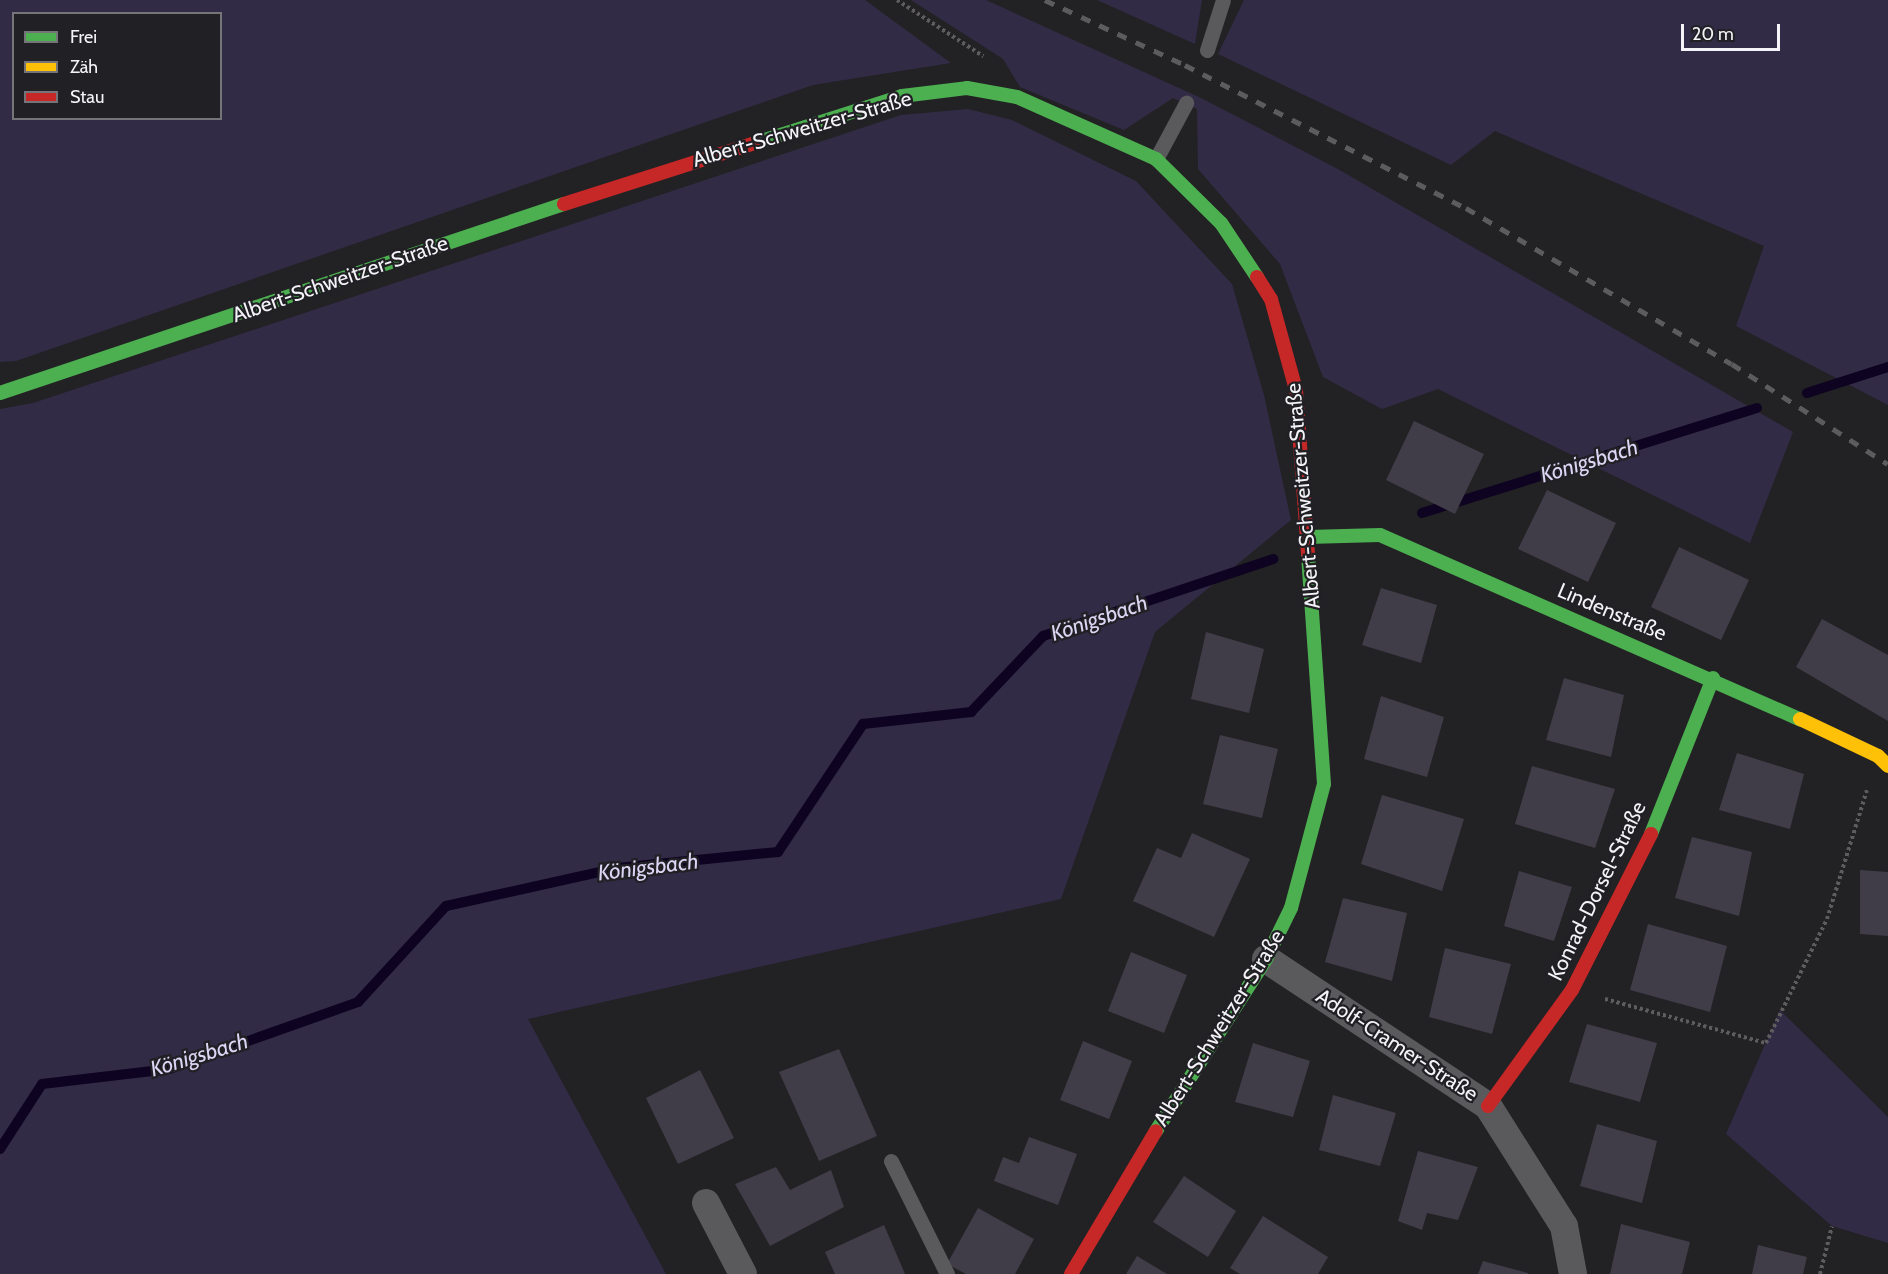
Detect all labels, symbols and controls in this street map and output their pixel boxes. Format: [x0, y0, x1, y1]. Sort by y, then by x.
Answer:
legend [12, 12, 222, 120]
scale bar [1684, 12, 1783, 50]
text: 20 m [1692, 23, 1734, 45]
text: Frei [70, 26, 97, 48]
text: Zäh [70, 56, 98, 78]
text: Stau [70, 86, 104, 108]
street label: Albert-Schweitzer-Straße [690, 86, 914, 172]
street label: Albert-Schweitzer-Straße [229, 230, 451, 328]
street label: Albert-Schweitzer-Straße [1281, 382, 1325, 610]
water label: Königsbach [1537, 434, 1641, 488]
street label: Lindenstraße [1554, 578, 1670, 646]
water label: Königsbach [1047, 589, 1151, 647]
street label: Konrad-Dorsel-Straße [1543, 797, 1651, 985]
water label: Königsbach [596, 848, 700, 886]
street label: Albert-Schweitzer-Straße [1148, 925, 1290, 1131]
street label: Adolf-Cramer-Straße [1311, 983, 1483, 1107]
water label: Königsbach [147, 1028, 251, 1082]

